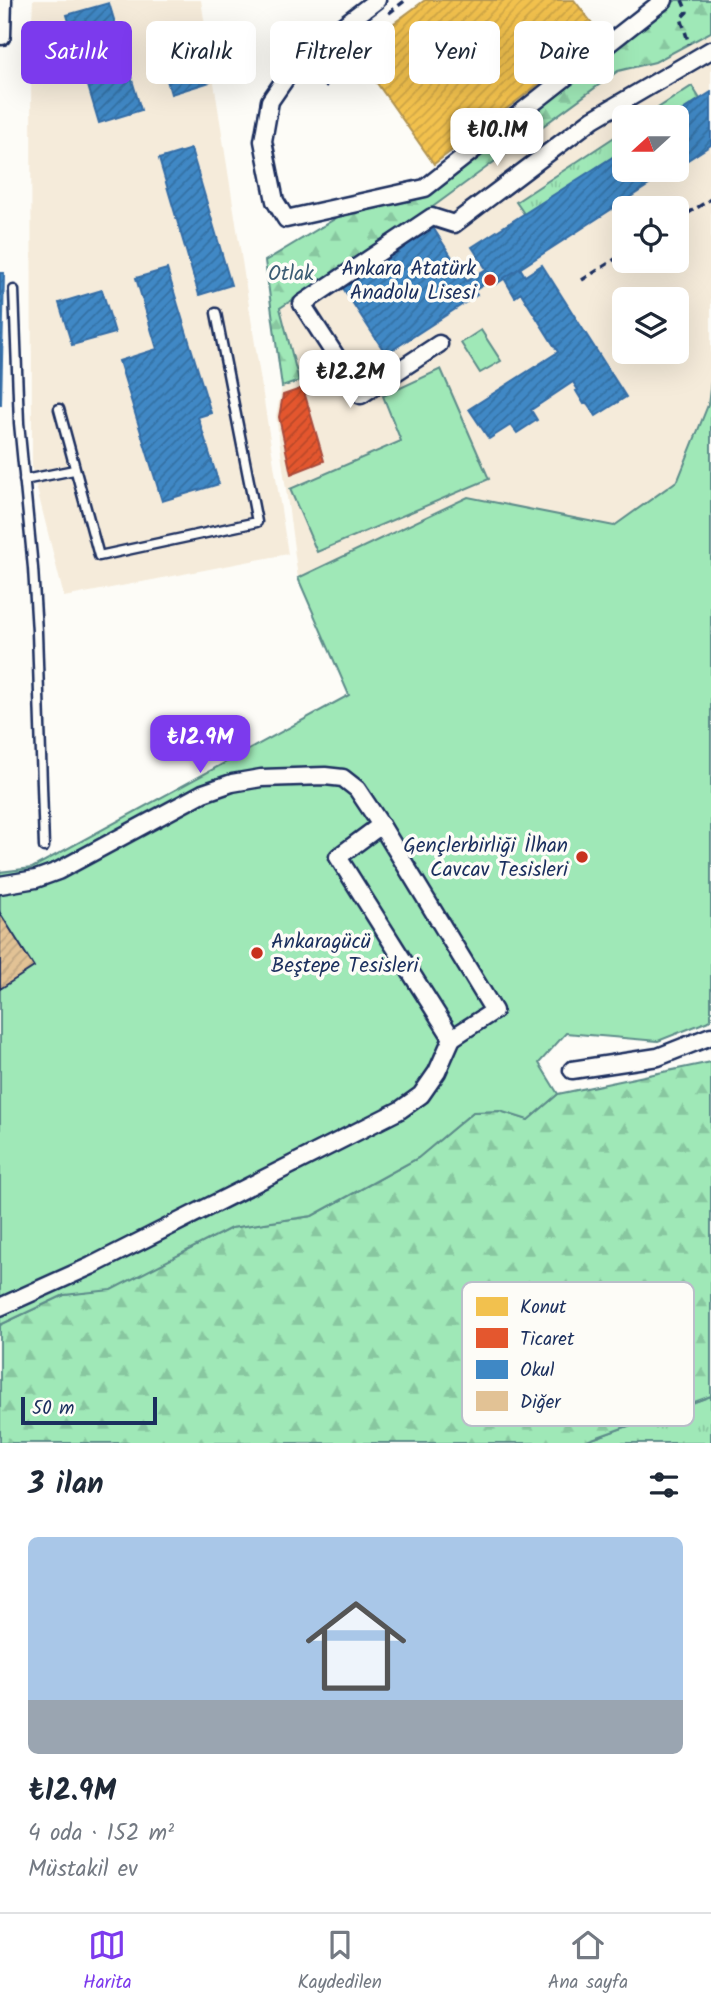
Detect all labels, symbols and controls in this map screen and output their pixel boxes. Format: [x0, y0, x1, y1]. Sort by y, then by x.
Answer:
chip: Satılık [21, 21, 132, 84]
chip: Kiralık [146, 21, 256, 84]
chip: Filtreler [270, 21, 395, 84]
chip: Yeni [409, 21, 500, 84]
chip: Daire [514, 21, 614, 84]
north arrow [612, 105, 690, 182]
map controls [612, 105, 689, 364]
pin: ₺10.1M [440, 108, 554, 168]
text: ₺10.1M [466, 113, 528, 149]
button: locate [612, 196, 689, 273]
place label: Ankara Atatürk Anadolu Lisesi [341, 253, 477, 310]
park label: Otlak [268, 258, 314, 291]
marker: Ankara Atatürk Anadolu Lisesi [482, 272, 498, 288]
button: layers [612, 287, 689, 364]
pin: ₺12.2M [293, 350, 407, 410]
text: ₺12.2M [315, 355, 385, 391]
pin: ₺12.9M [143, 716, 257, 775]
text: ₺12.9M [166, 720, 234, 756]
place label: Gençlerbirliği İlhan Cavcav Tesisleri [403, 830, 569, 887]
marker: Gençlerbirliği İlhan Cavcav Tesisleri [574, 849, 590, 865]
place label: Ankaragücü Beştepe Tesisleri [271, 926, 419, 983]
marker: Ankaragücü Beştepe Tesisleri [249, 945, 265, 961]
legend [462, 1282, 694, 1426]
text: Konut [520, 1293, 567, 1323]
text: Ticaret [520, 1325, 575, 1355]
text: Okul [520, 1356, 555, 1386]
text: Diğer [520, 1388, 562, 1418]
scale bar [21, 1394, 158, 1426]
text: 50 m [32, 1394, 74, 1424]
text: 3 ilan [28, 1461, 104, 1509]
icon: filters [645, 1466, 683, 1504]
icon: home [293, 1583, 419, 1709]
text: ₺12.9M [28, 1768, 116, 1816]
text: 4 oda · 152 m² [28, 1816, 174, 1852]
text: Müstakil ev [28, 1852, 138, 1888]
tab: Harita [83, 1926, 132, 1998]
tab: Kaydedilen [298, 1926, 382, 1998]
tab: Ana sayfa [548, 1926, 628, 1998]

